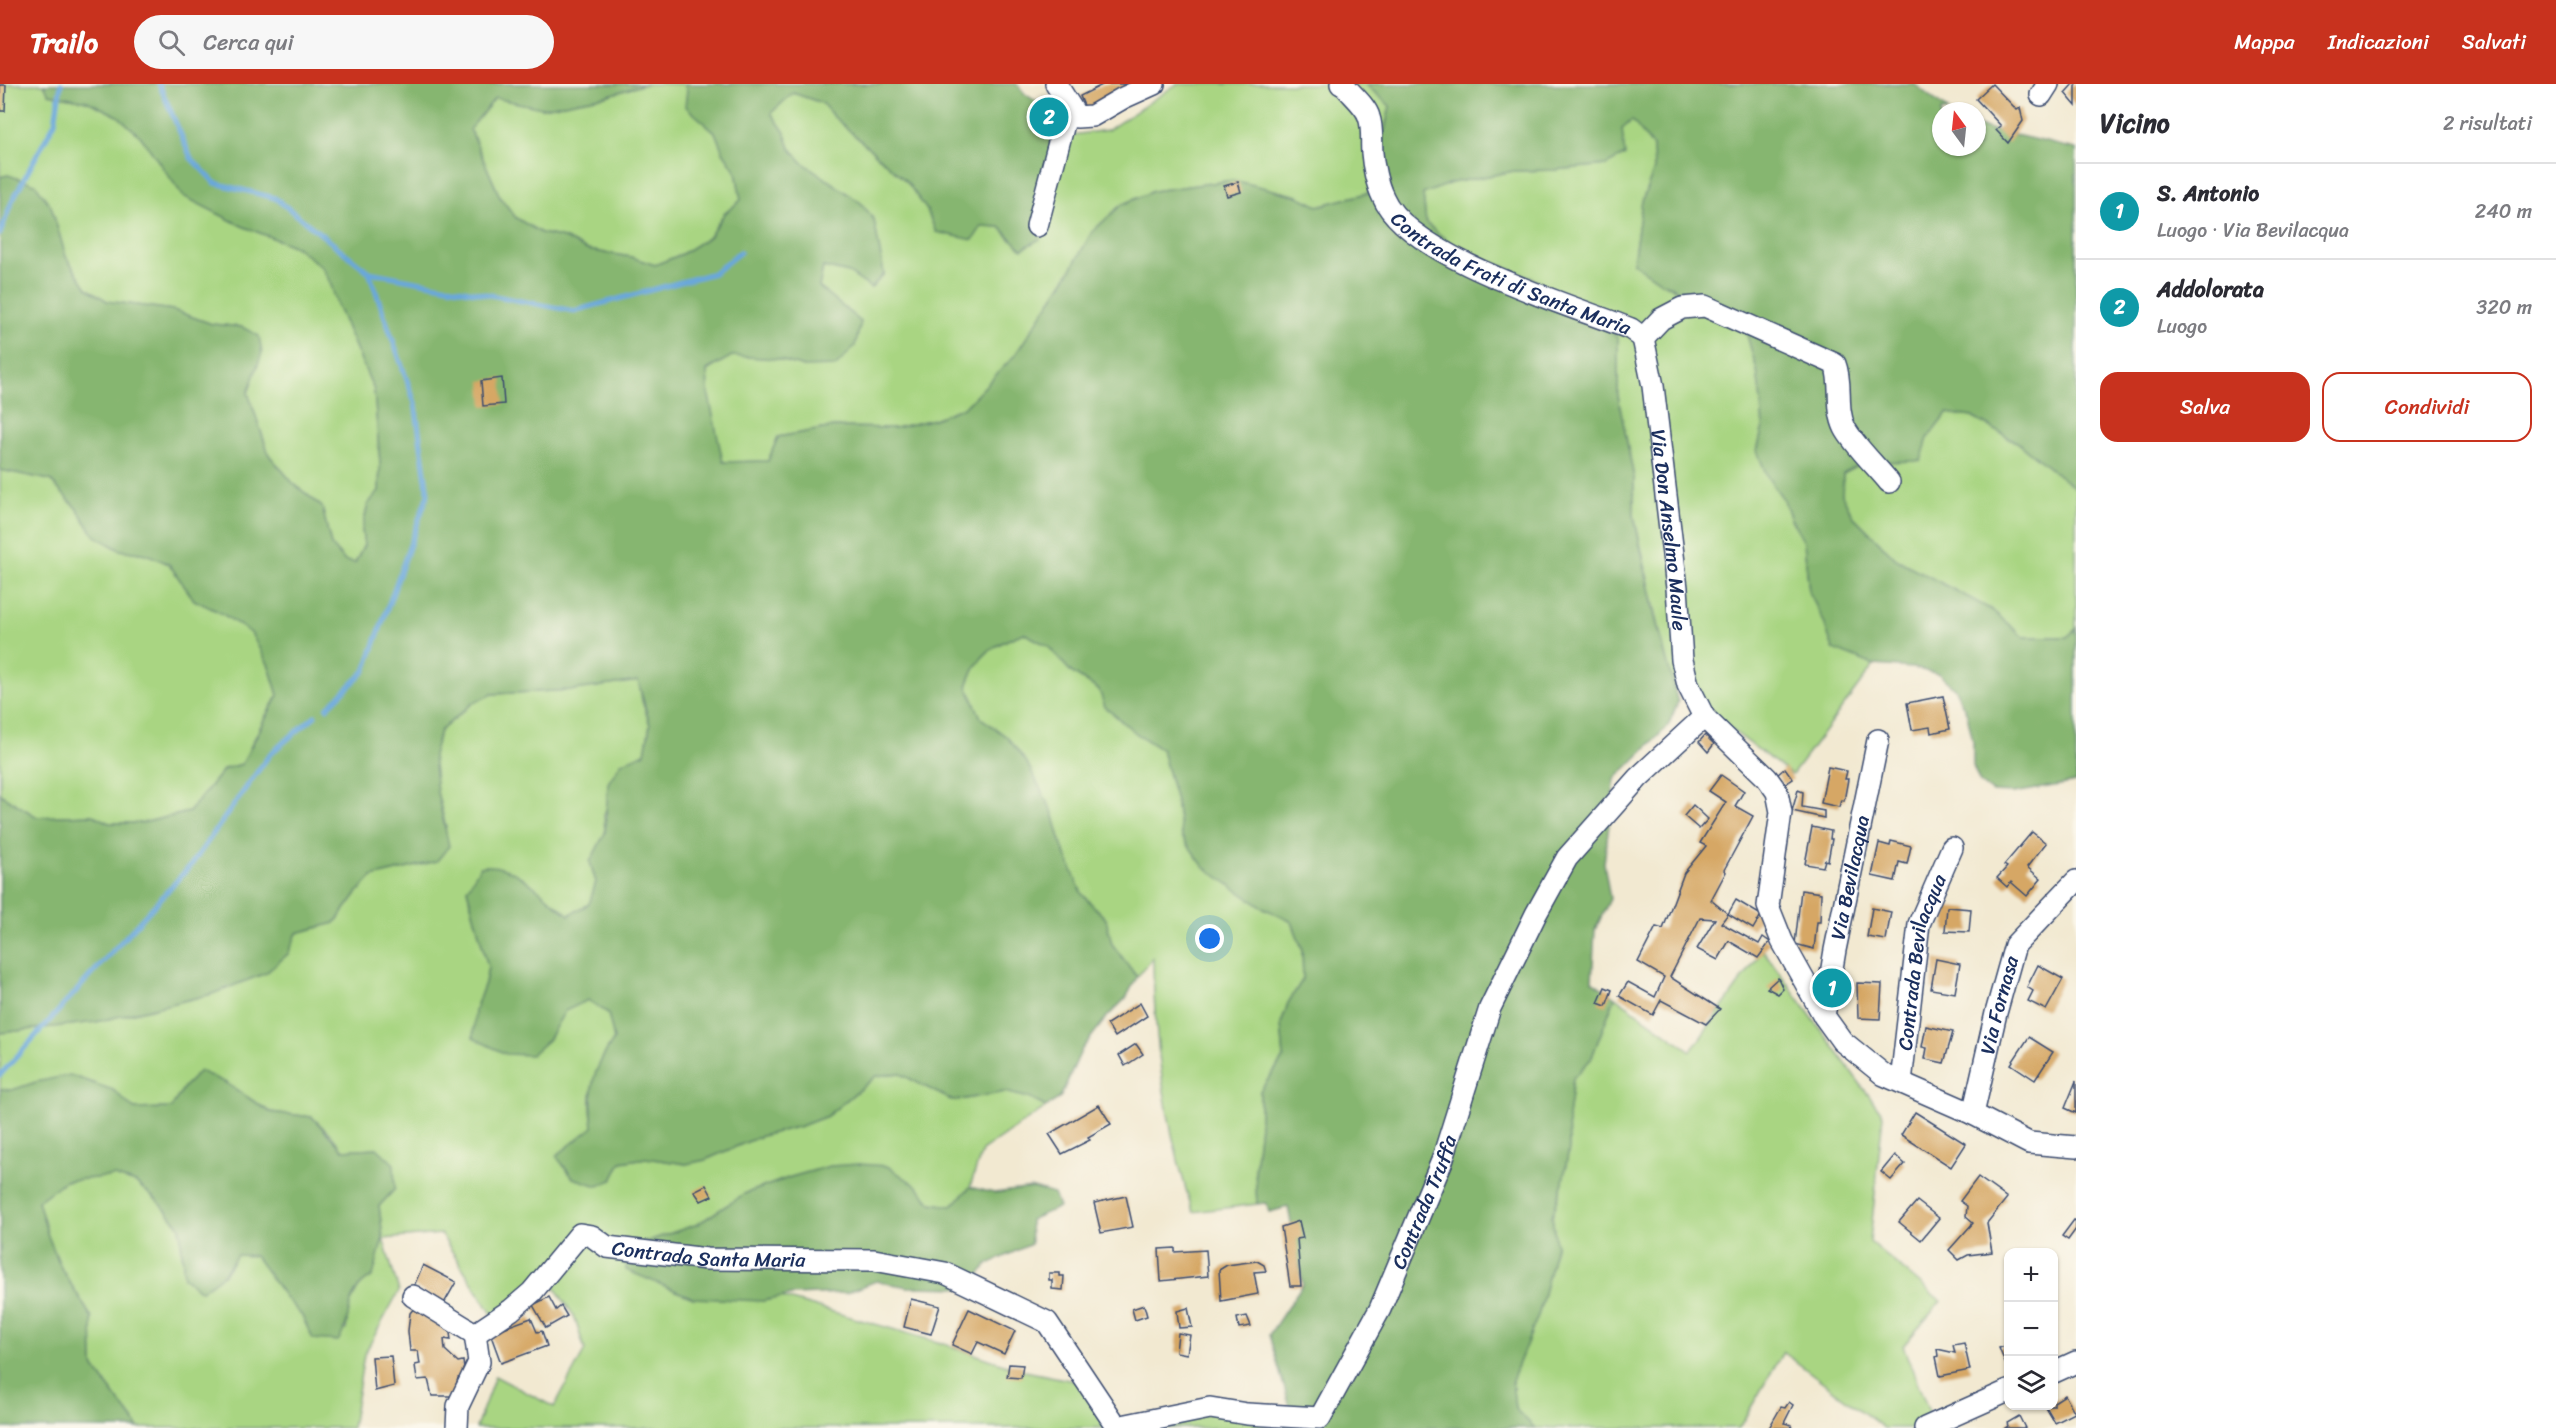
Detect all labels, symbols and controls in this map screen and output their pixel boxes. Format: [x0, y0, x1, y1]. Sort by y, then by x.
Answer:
search box [134, 15, 554, 69]
text: Trailo [30, 18, 98, 67]
text: Cerca qui [203, 23, 294, 62]
text: Mappa [2234, 23, 2295, 61]
text: Indicazioni [2328, 23, 2429, 61]
text: Salvati [2462, 23, 2526, 61]
icon: search [155, 26, 188, 59]
pin: 2 [1030, 94, 1068, 140]
text: Vicino [2100, 100, 2170, 146]
north arrow [1932, 102, 1986, 156]
text: 2 risultati [2443, 106, 2532, 141]
text: S. Antonio [2157, 174, 2259, 213]
text: 1 [2115, 194, 2124, 229]
text: 240 m [2475, 194, 2532, 229]
street label: Contrada Frati di Santa Maria [1382, 203, 1637, 345]
text: Luogo · Via Bevilacqua [2157, 213, 2349, 248]
text: Addolorata [2157, 270, 2264, 309]
text: 2 [2114, 290, 2125, 325]
text: 320 m [2476, 290, 2532, 325]
text: Luogo [2157, 309, 2207, 344]
button: Salva [2100, 372, 2310, 442]
button: Condividi [2322, 372, 2532, 442]
street label: Via Don Anselmo Maule [1641, 427, 1697, 632]
street label: Via Bevilacqua [1820, 812, 1880, 943]
street label: Contrada Bevilacqua [1887, 867, 1957, 1052]
your location [1195, 924, 1224, 953]
street label: Via Fornasa [1970, 951, 2029, 1058]
pin: 1 [1812, 966, 1852, 1010]
street label: Contrada Truffa [1381, 1130, 1467, 1275]
street label: Contrada Santa Maria [610, 1230, 806, 1277]
map controls [2004, 1248, 2058, 1410]
button: + [2004, 1248, 2058, 1302]
button: − [2004, 1302, 2058, 1356]
button: layers [2004, 1356, 2058, 1410]

